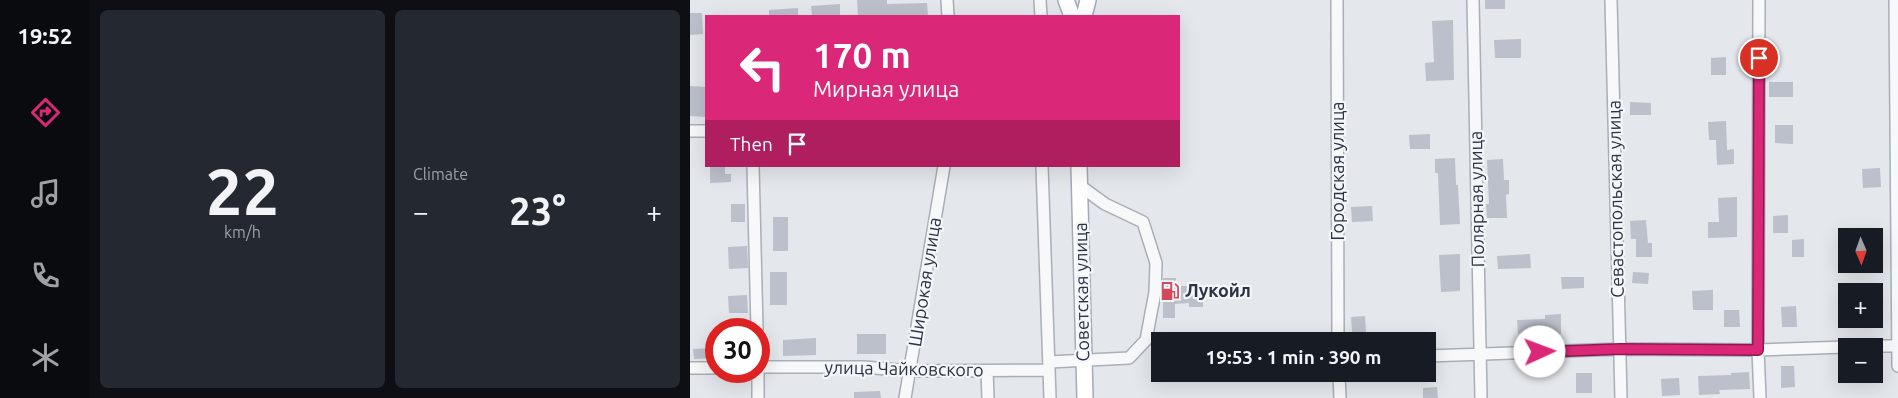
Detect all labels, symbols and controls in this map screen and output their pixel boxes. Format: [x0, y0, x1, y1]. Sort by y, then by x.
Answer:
text: 19:52 [17, 23, 73, 48]
icon: left [730, 35, 795, 100]
text: 170 m [813, 35, 911, 75]
pin [1738, 37, 1780, 79]
icon: arrive [1745, 44, 1773, 72]
text: Мирная улица [813, 76, 959, 101]
icon: directions [28, 95, 63, 130]
street label: Севастопольская улица [1603, 100, 1627, 298]
street label: Городская улица [1327, 101, 1347, 241]
icon: arrive [783, 130, 811, 158]
street label: Полярная улица [1465, 131, 1487, 267]
text: Then [730, 133, 773, 155]
text: 22 [206, 154, 279, 227]
text: Climate [413, 165, 468, 183]
icon: music [28, 176, 63, 211]
text: 23° [509, 190, 566, 232]
text: − [413, 196, 429, 227]
text: + [646, 196, 662, 227]
street label: Широкая улица [904, 216, 944, 348]
street label: Советская улица [1070, 222, 1092, 362]
text: km/h [224, 223, 261, 241]
north arrow [1838, 228, 1882, 272]
map controls [1838, 228, 1883, 383]
icon: phone [28, 258, 63, 293]
fuel station icon: Лукойл [1159, 280, 1181, 302]
place label: Лукойл [1185, 280, 1251, 300]
button: + [1838, 283, 1883, 328]
speed limit sign: 30 [705, 318, 770, 383]
position arrow [1513, 325, 1565, 377]
button: − [1838, 338, 1883, 383]
icon: climate [28, 340, 63, 375]
text: 19:53 · 1 min · 390 m [1206, 346, 1381, 368]
street label: улица Чайковского [824, 357, 984, 379]

